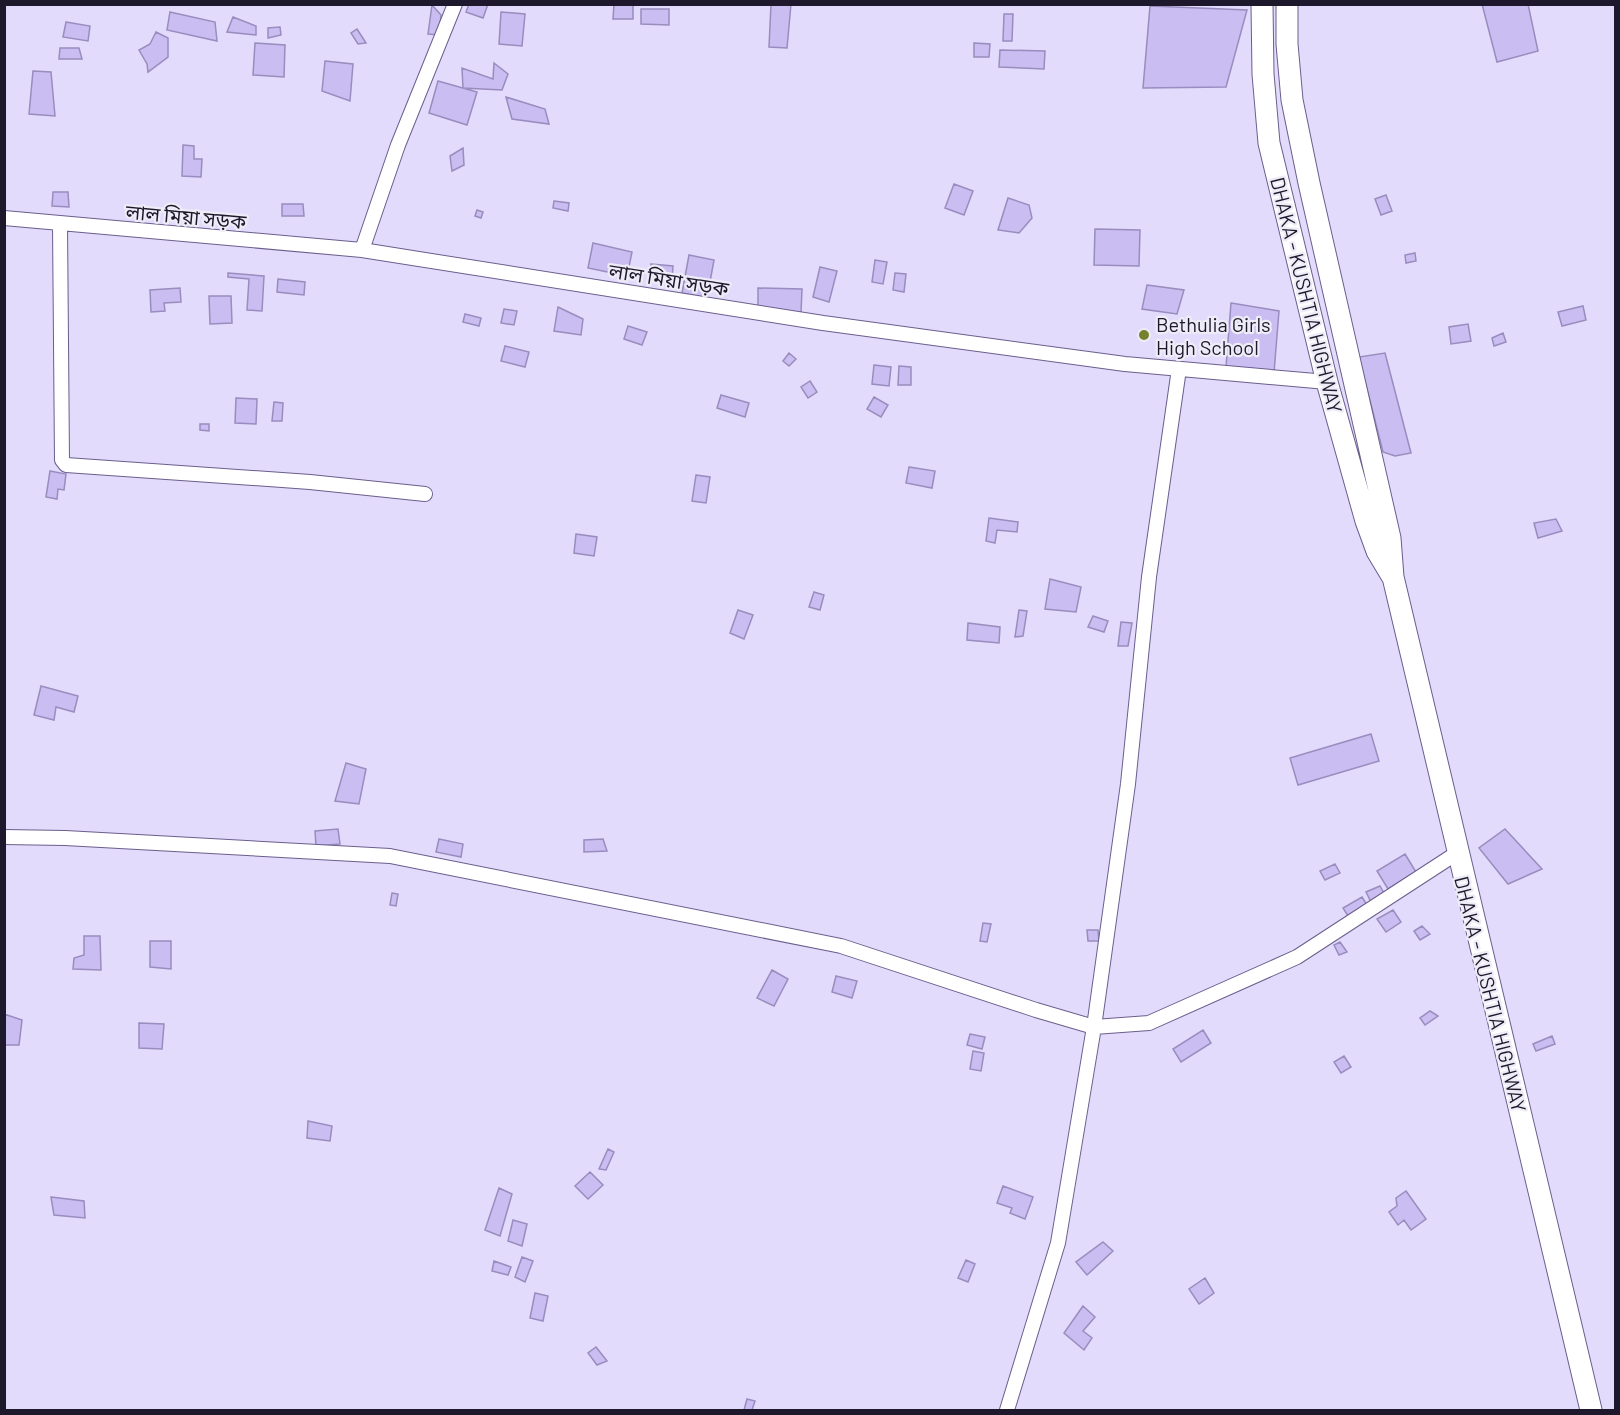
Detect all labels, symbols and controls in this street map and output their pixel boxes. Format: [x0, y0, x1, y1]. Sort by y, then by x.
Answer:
street label: DHAKA - KUSHTIA HIGHWAY [1266, 174, 1348, 416]
street label: লাল মিয়া সড়ক [124, 199, 248, 233]
street label: লাল মিয়া সড়ক [606, 258, 731, 300]
place label: Bethulia Girls High School [1156, 312, 1271, 359]
marker: Bethulia Girls High School [1137, 328, 1151, 342]
street label: DHAKA - KUSHTIA HIGHWAY [1450, 873, 1532, 1115]

